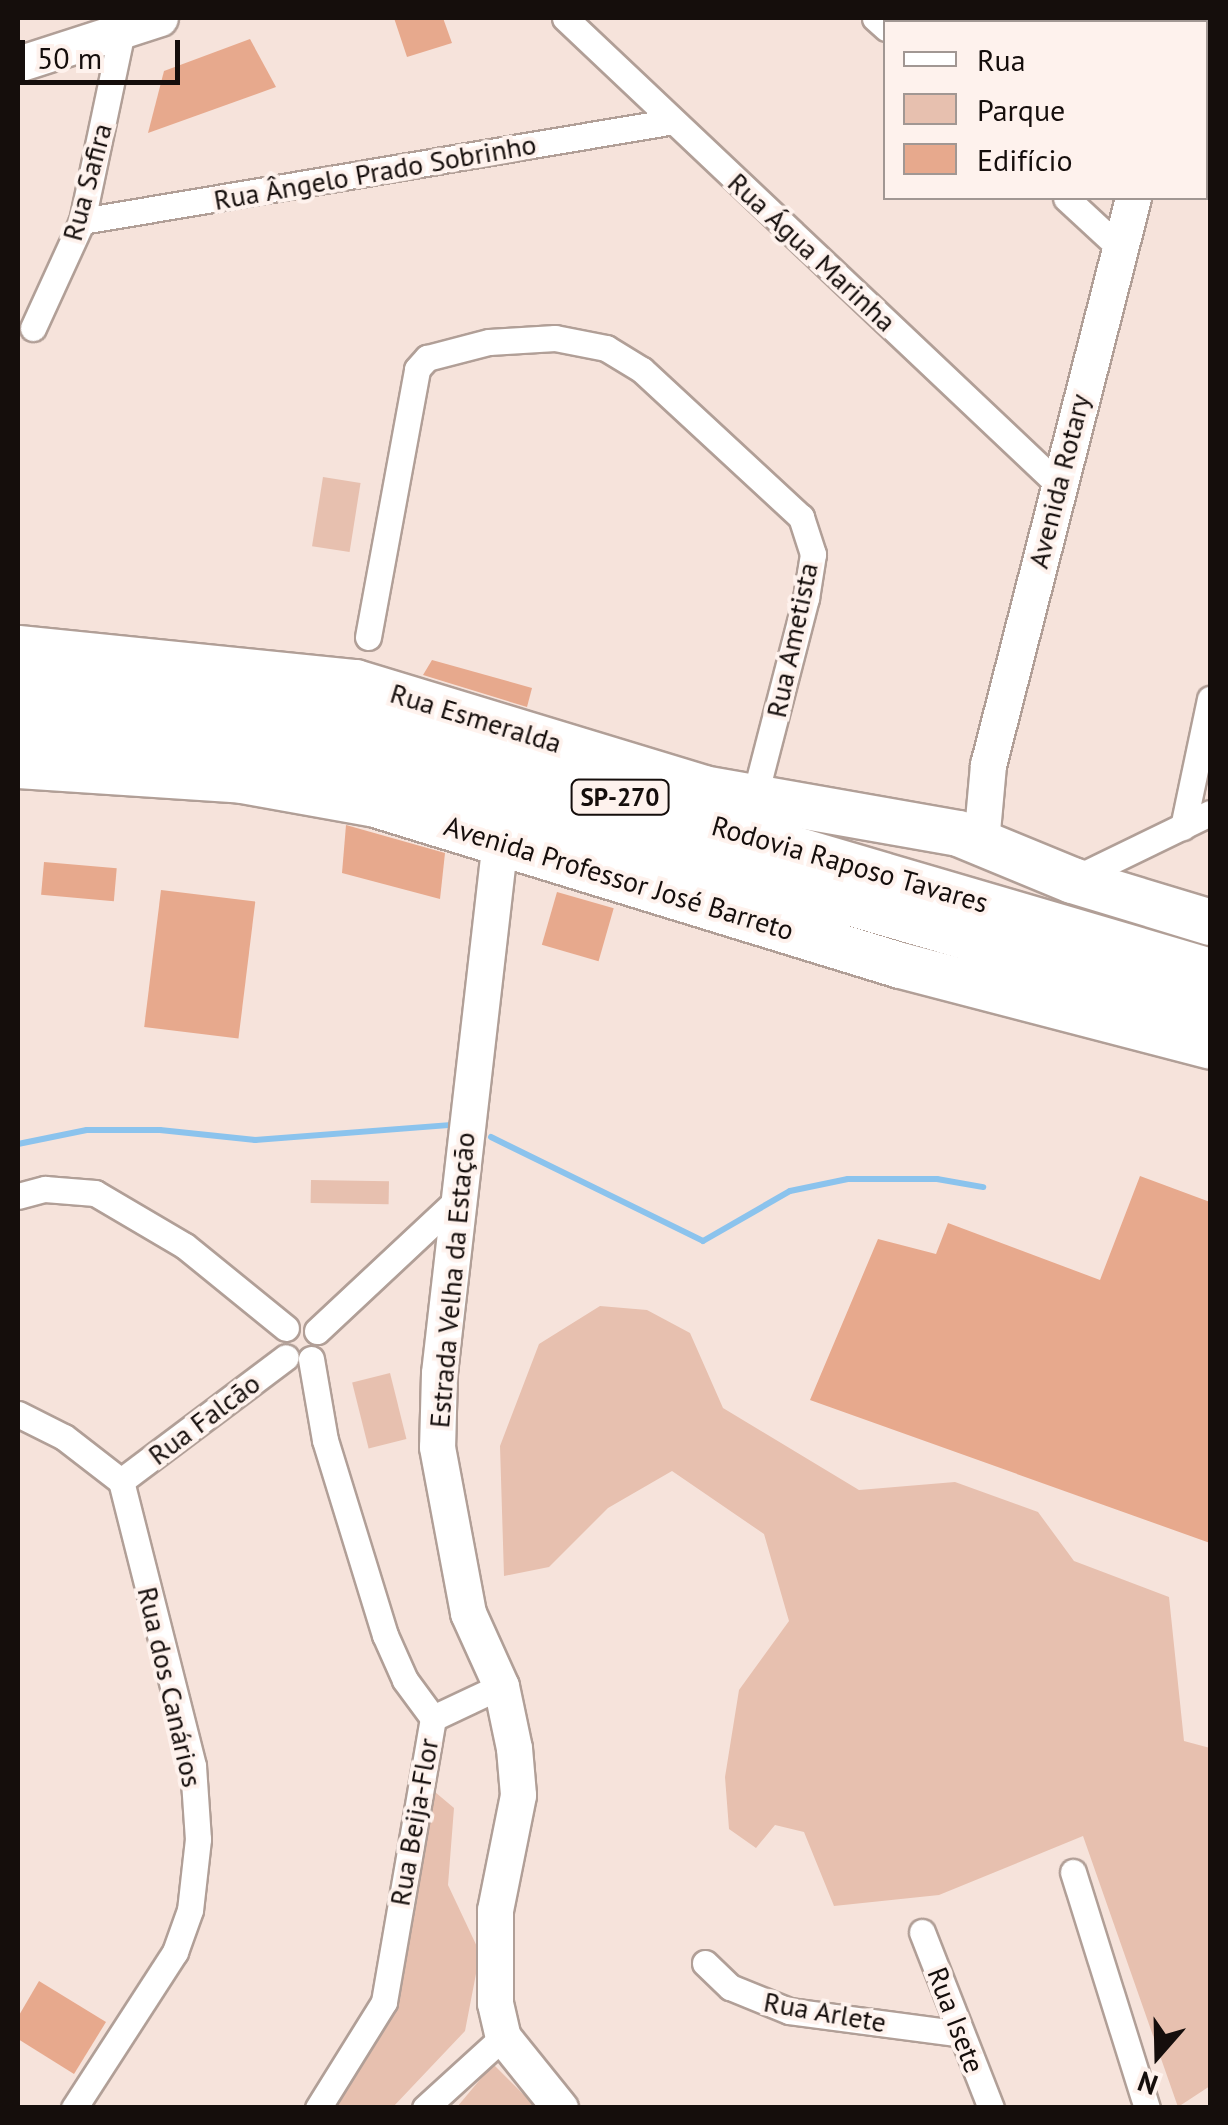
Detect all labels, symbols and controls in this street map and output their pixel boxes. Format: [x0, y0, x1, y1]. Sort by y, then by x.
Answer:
scale bar [25, 20, 185, 82]
legend [883, 20, 1208, 200]
text: 50 m [37, 38, 102, 77]
text: Rua [977, 40, 1026, 79]
text: Parque [977, 90, 1065, 129]
street label: Rua Safira [55, 120, 119, 244]
street label: Rua Ângelo Prado Sobrinho [211, 127, 539, 217]
text: Edifício [977, 140, 1073, 179]
street label: Rua Água Marinha [721, 165, 903, 339]
street label: Avenida Rotary [1021, 390, 1097, 572]
street label: Rua Ametista [759, 559, 825, 721]
street label: Rua Esmeralda [386, 676, 566, 760]
road number: SP-270 [570, 777, 670, 817]
street label: Rodovia Raposo Tavares [708, 808, 992, 920]
street label: Avenida Professor José Barreto [440, 809, 798, 947]
street label: Estrada Velha da Estação [422, 1130, 482, 1430]
street label: Rua Falcão [142, 1366, 266, 1472]
street label: Rua dos Canários [131, 1584, 209, 1790]
street label: Rua Beija-Flor [383, 1736, 445, 1908]
street label: Rua Isete [921, 1962, 991, 2078]
street label: Rua Arlete [761, 1985, 889, 2039]
north arrow [1108, 2005, 1208, 2105]
text: N [1133, 2063, 1163, 2104]

